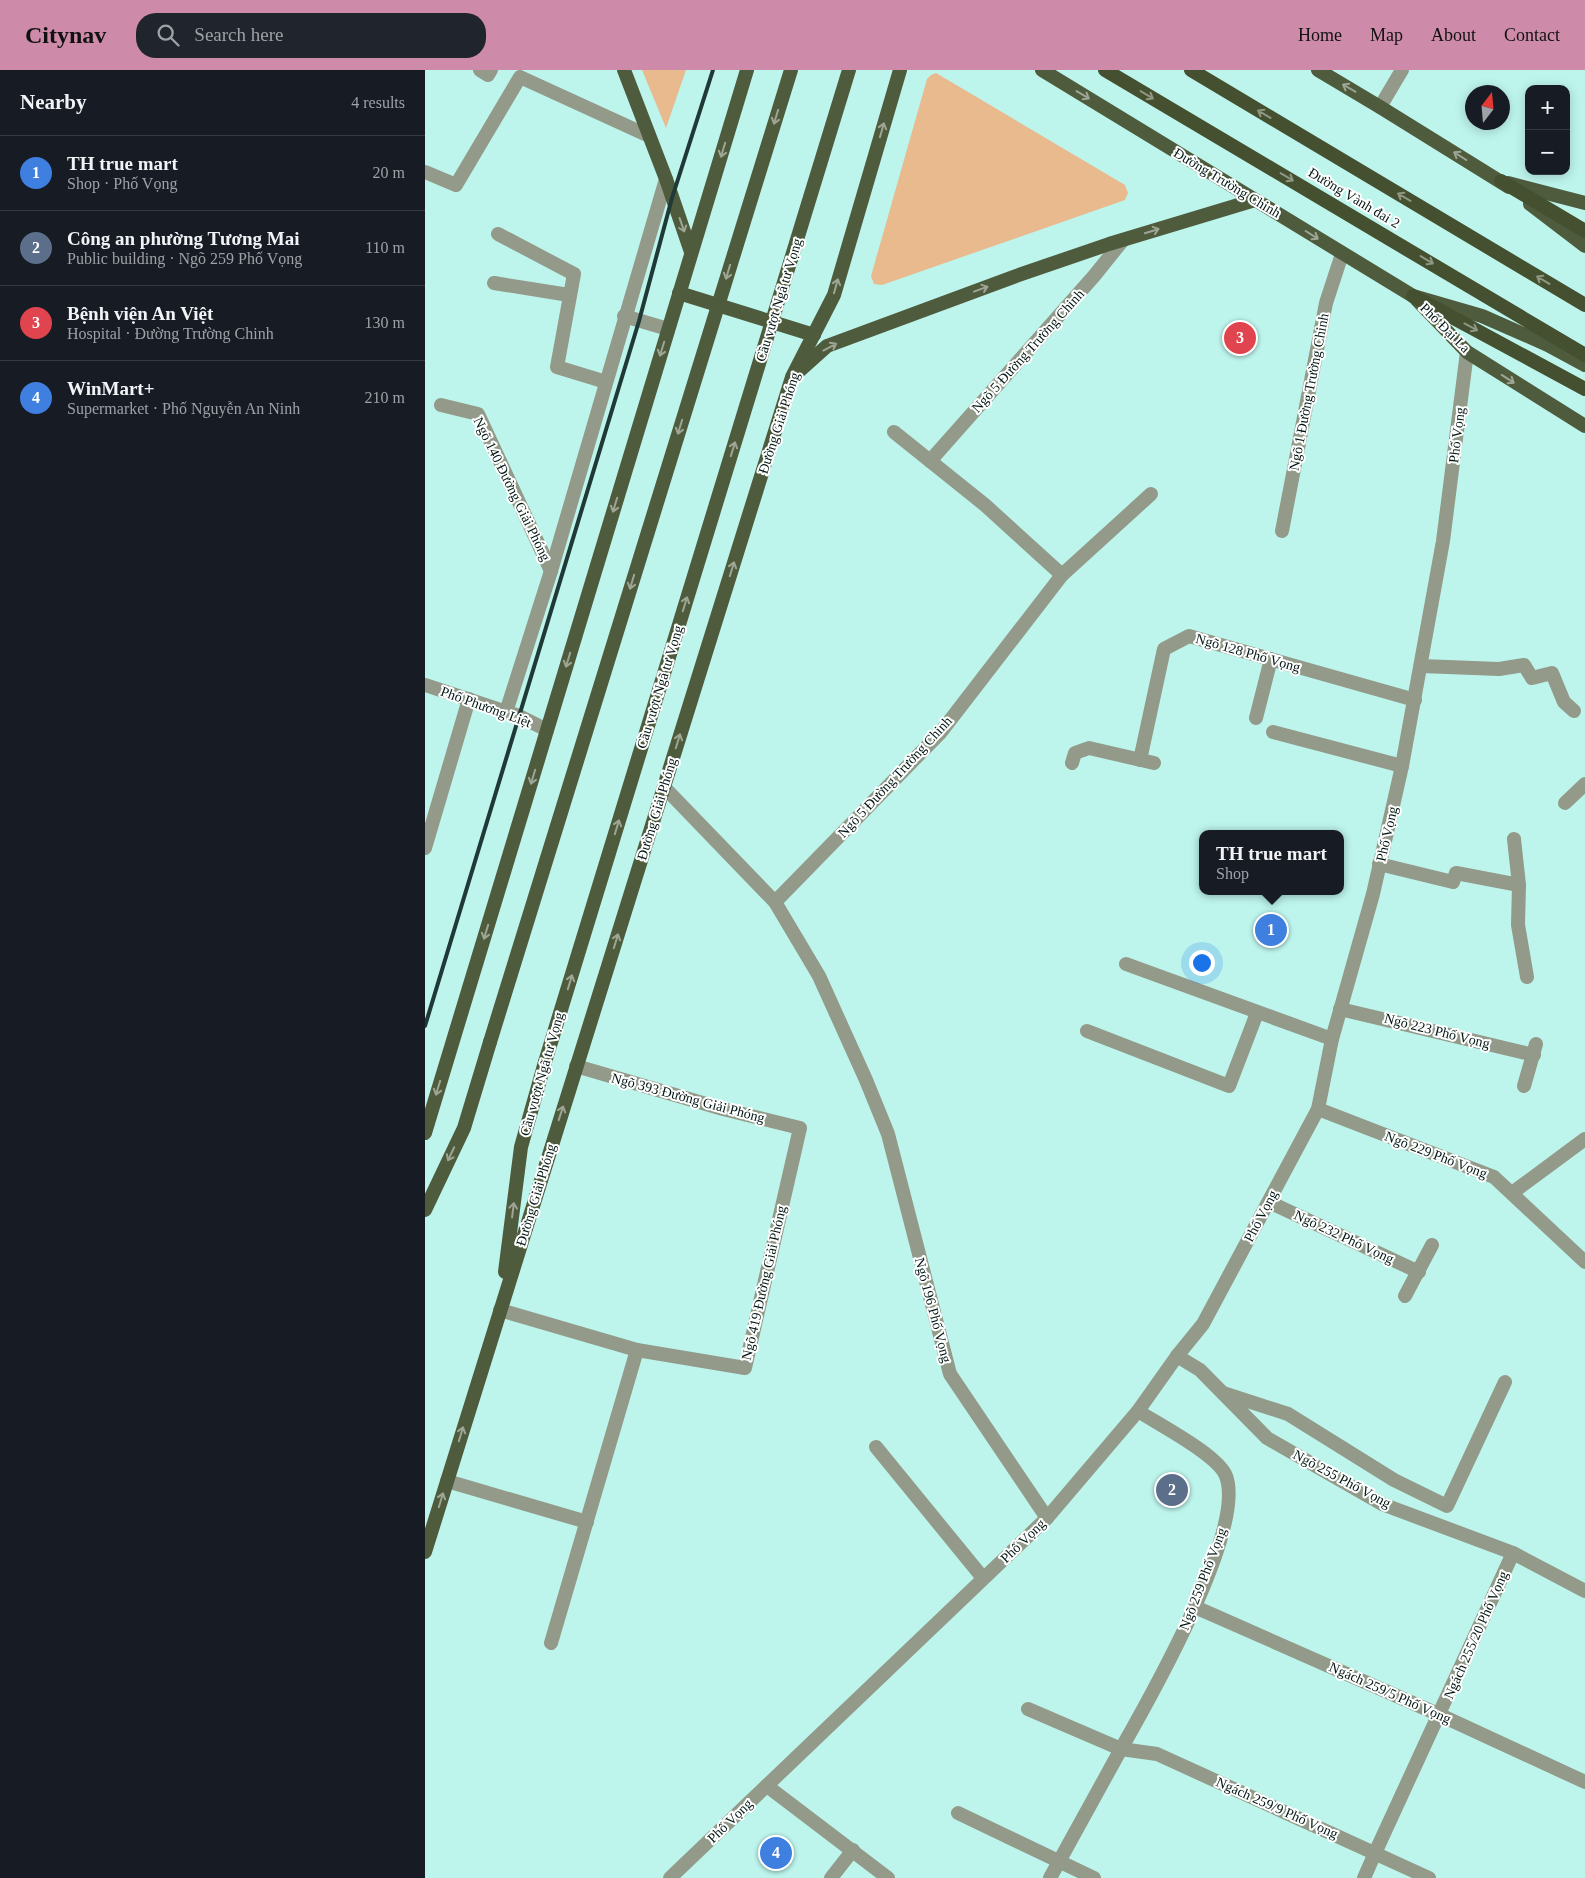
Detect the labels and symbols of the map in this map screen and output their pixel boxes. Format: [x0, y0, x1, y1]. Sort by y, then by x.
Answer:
one-way arrow [1343, 83, 1357, 93]
north arrow [1465, 85, 1510, 130]
one-way arrow [1140, 90, 1154, 100]
one-way arrow [1076, 91, 1090, 101]
one-way arrow [771, 108, 781, 124]
one-way arrow [1258, 108, 1272, 118]
one-way arrow [878, 123, 888, 139]
one-way arrow [717, 142, 727, 158]
street label: Đường Trường Chinh [1171, 145, 1283, 221]
one-way arrow [1453, 150, 1467, 160]
street label: Đường Vành đai 2 [1306, 165, 1402, 231]
one-way arrow [1280, 173, 1294, 183]
one-way arrow [1397, 191, 1411, 201]
one-way arrow [678, 217, 687, 232]
one-way arrow [1144, 226, 1160, 236]
one-way arrow [1304, 230, 1318, 240]
street label: Cầu vượt Ngã tư Vọng [753, 237, 805, 363]
one-way arrow [1419, 256, 1433, 266]
one-way arrow [723, 263, 733, 279]
one-way arrow [1537, 275, 1551, 285]
one-way arrow [832, 279, 842, 295]
one-way arrow [973, 284, 989, 293]
street label: Ngõ 5 Đường Trường Chinh [969, 287, 1087, 415]
street label: Phố Đại La [1417, 300, 1473, 356]
street label: Ngõ 1 Đường Trường Chinh [1286, 312, 1332, 472]
pin: 3 [1224, 319, 1256, 357]
one-way arrow [1464, 322, 1479, 332]
one-way arrow [656, 341, 666, 357]
one-way arrow [822, 341, 836, 351]
street label: Đường Giải Phóng [755, 370, 803, 476]
one-way arrow [1501, 374, 1515, 384]
street label: Phố Vọng [1446, 406, 1468, 464]
street label: Ngõ 140 Đường Giải Phóng [471, 415, 553, 563]
one-way arrow [675, 419, 684, 434]
one-way arrow [729, 442, 738, 457]
one-way arrow [609, 496, 619, 512]
one-way arrow [728, 561, 738, 577]
one-way arrow [626, 574, 636, 590]
one-way arrow [681, 597, 691, 613]
street label: Cầu vượt Ngã tư Vọng [634, 624, 686, 750]
street label: Ngõ 128 Phố Vọng [1194, 631, 1302, 675]
one-way arrow [562, 652, 572, 668]
street label: Phố Phương Liệt [439, 684, 533, 730]
street label: Ngõ 5 Đường Trường Chinh [835, 713, 955, 841]
one-way arrow [674, 733, 684, 749]
street label: Đường Giải Phóng [634, 756, 680, 862]
one-way arrow [527, 768, 537, 784]
street label: Phố Vọng [1373, 805, 1401, 863]
one-way arrow [613, 819, 623, 835]
pin: 1 [1255, 911, 1287, 949]
one-way arrow [480, 924, 490, 940]
one-way arrow [611, 934, 621, 950]
your location [1189, 950, 1215, 976]
one-way arrow [565, 974, 575, 990]
street label: Cầu vượt Ngã tư Vọng [517, 1010, 567, 1138]
street label: Ngõ 223 Phố Vọng [1383, 1011, 1491, 1051]
street label: Ngõ 393 Đường Giải Phóng [610, 1070, 766, 1126]
one-way arrow [433, 1080, 443, 1096]
one-way arrow [557, 1105, 567, 1121]
street label: Ngõ 229 Phố Vọng [1383, 1129, 1489, 1181]
street label: Đường Giải Phóng [513, 1142, 559, 1248]
one-way arrow [446, 1146, 456, 1161]
street label: Phố Vọng [1241, 1188, 1281, 1244]
one-way arrow [508, 1202, 518, 1218]
street label: Ngõ 419 Đường Giải Phóng [739, 1204, 789, 1362]
street label: Ngõ 232 Phố Vọng [1292, 1207, 1396, 1267]
street label: Ngõ 196 Phố Vọng [912, 1256, 954, 1364]
one-way arrow [457, 1426, 467, 1442]
street label: Ngõ 255 Phố Vọng [1291, 1447, 1393, 1511]
pin: 2 [1156, 1471, 1188, 1509]
one-way arrow [437, 1492, 447, 1508]
street label: Phố Vọng [998, 1516, 1048, 1566]
street label: Ngõ 259 Phố Vọng [1177, 1526, 1229, 1632]
street label: Ngách 255/20 Phố Vọng [1441, 1569, 1511, 1701]
street label: Ngách 259/5 Phố Vọng [1327, 1659, 1453, 1727]
street label: Ngách 259/9 Phố Vọng [1214, 1774, 1340, 1842]
street label: Phố Vọng [705, 1796, 755, 1846]
pin: 4 [760, 1834, 792, 1872]

